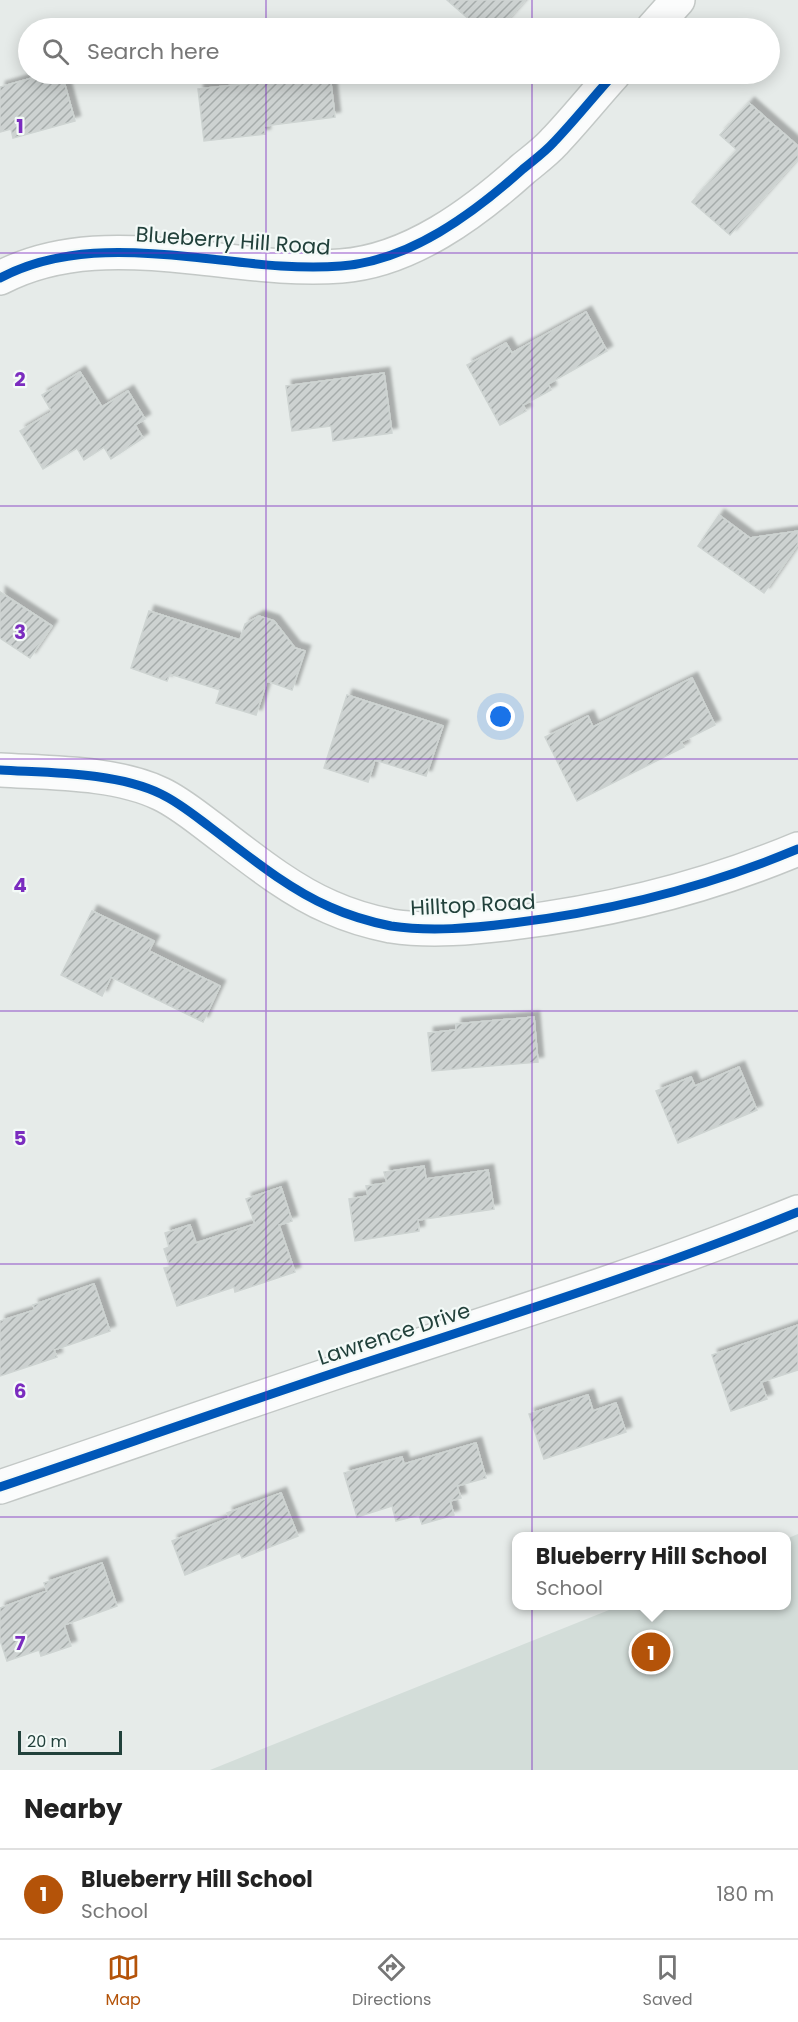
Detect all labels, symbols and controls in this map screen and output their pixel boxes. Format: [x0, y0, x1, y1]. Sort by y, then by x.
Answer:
search box [18, 18, 780, 84]
icon: search [39, 35, 72, 68]
text: Search here [87, 36, 220, 67]
text: 1 [16, 112, 24, 140]
street label: Blueberry Hill Road [135, 219, 331, 262]
text: 2 [14, 365, 26, 393]
text: 3 [14, 618, 26, 646]
your location [486, 702, 515, 731]
text: 4 [13, 871, 27, 899]
street label: Hilltop Road [410, 887, 536, 922]
text: 5 [14, 1124, 27, 1152]
street label: Lawrence Drive [314, 1295, 474, 1372]
text: 6 [14, 1377, 26, 1405]
popup [512, 1532, 791, 1610]
text: Blueberry Hill School [536, 1541, 767, 1572]
text: School [536, 1574, 603, 1602]
text: 7 [15, 1629, 26, 1657]
pin: 1 [632, 1630, 670, 1674]
scale bar [18, 1728, 122, 1756]
text: 20 m [27, 1730, 67, 1753]
text: Nearby [24, 1791, 122, 1827]
text: Blueberry Hill School [81, 1864, 313, 1895]
text: 1 [40, 1880, 47, 1908]
text: 180 m [716, 1880, 774, 1908]
text: School [81, 1897, 148, 1925]
tab: Map [106, 1951, 141, 2012]
tab: Directions [352, 1951, 431, 2012]
tab: Saved [643, 1951, 692, 2012]

